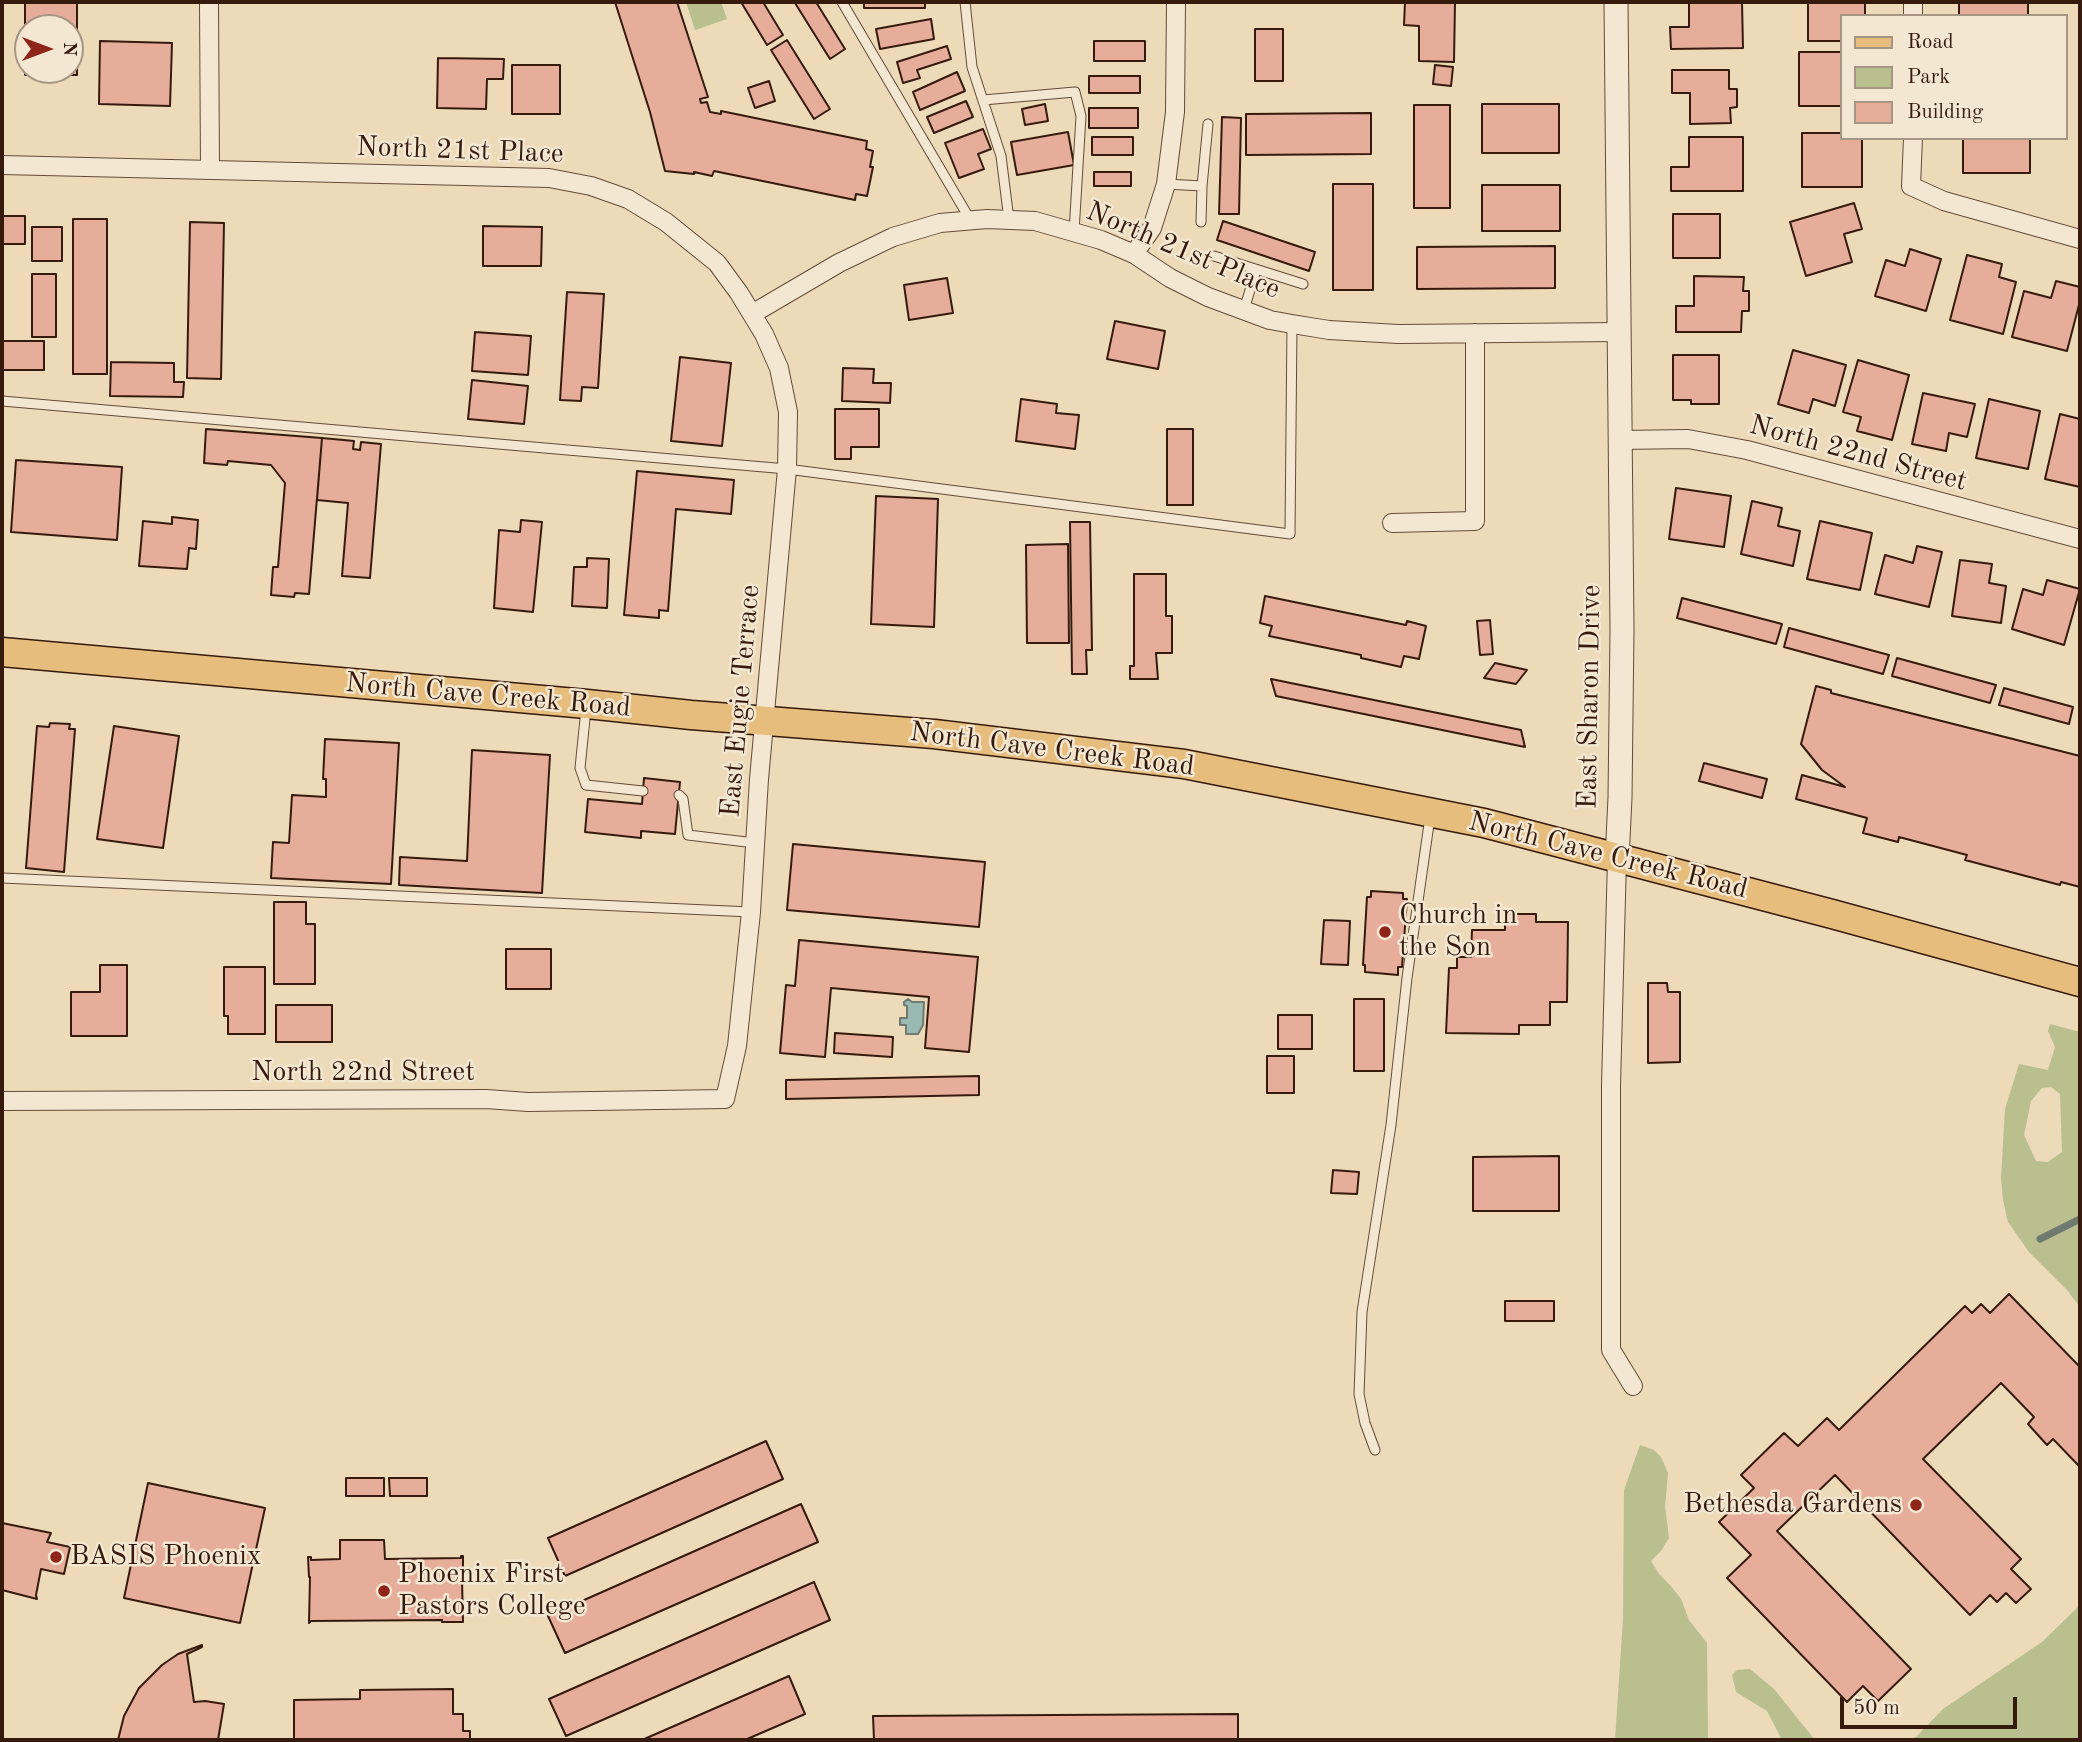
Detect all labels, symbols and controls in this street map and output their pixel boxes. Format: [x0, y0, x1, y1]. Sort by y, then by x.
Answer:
north arrow [14, 14, 84, 84]
legend [1840, 14, 2068, 140]
text: Road [1907, 32, 1954, 53]
text: N [59, 42, 78, 56]
text: Park [1907, 67, 1950, 88]
text: Building [1907, 102, 1983, 123]
street label: North 21st Place [356, 131, 564, 171]
street label: North 21st Place [1081, 195, 1285, 307]
street label: North 22nd Street [1745, 409, 1971, 499]
street label: East Eugie Terrace [714, 583, 768, 819]
street label: East Sharon Drive [1571, 584, 1609, 810]
street label: North Cave Creek Road [344, 667, 632, 725]
street label: North Cave Creek Road [908, 716, 1196, 784]
street label: North Cave Creek Road [1465, 805, 1751, 907]
place label: Church in the Son [1399, 899, 1517, 965]
marker: Church in the Son [1377, 924, 1393, 940]
street label: North 22nd Street [251, 1056, 475, 1090]
place label: Bethesda Gardens [1683, 1488, 1902, 1522]
marker: Bethesda Gardens [1908, 1497, 1924, 1513]
place label: BASIS Phoenix [70, 1540, 261, 1574]
marker: BASIS Phoenix [48, 1549, 64, 1565]
place label: Phoenix First Pastors College [398, 1558, 586, 1624]
marker: Phoenix First Pastors College [376, 1583, 392, 1599]
scale bar [1844, 1682, 2021, 1726]
text: 50 m [1853, 1698, 1900, 1719]

